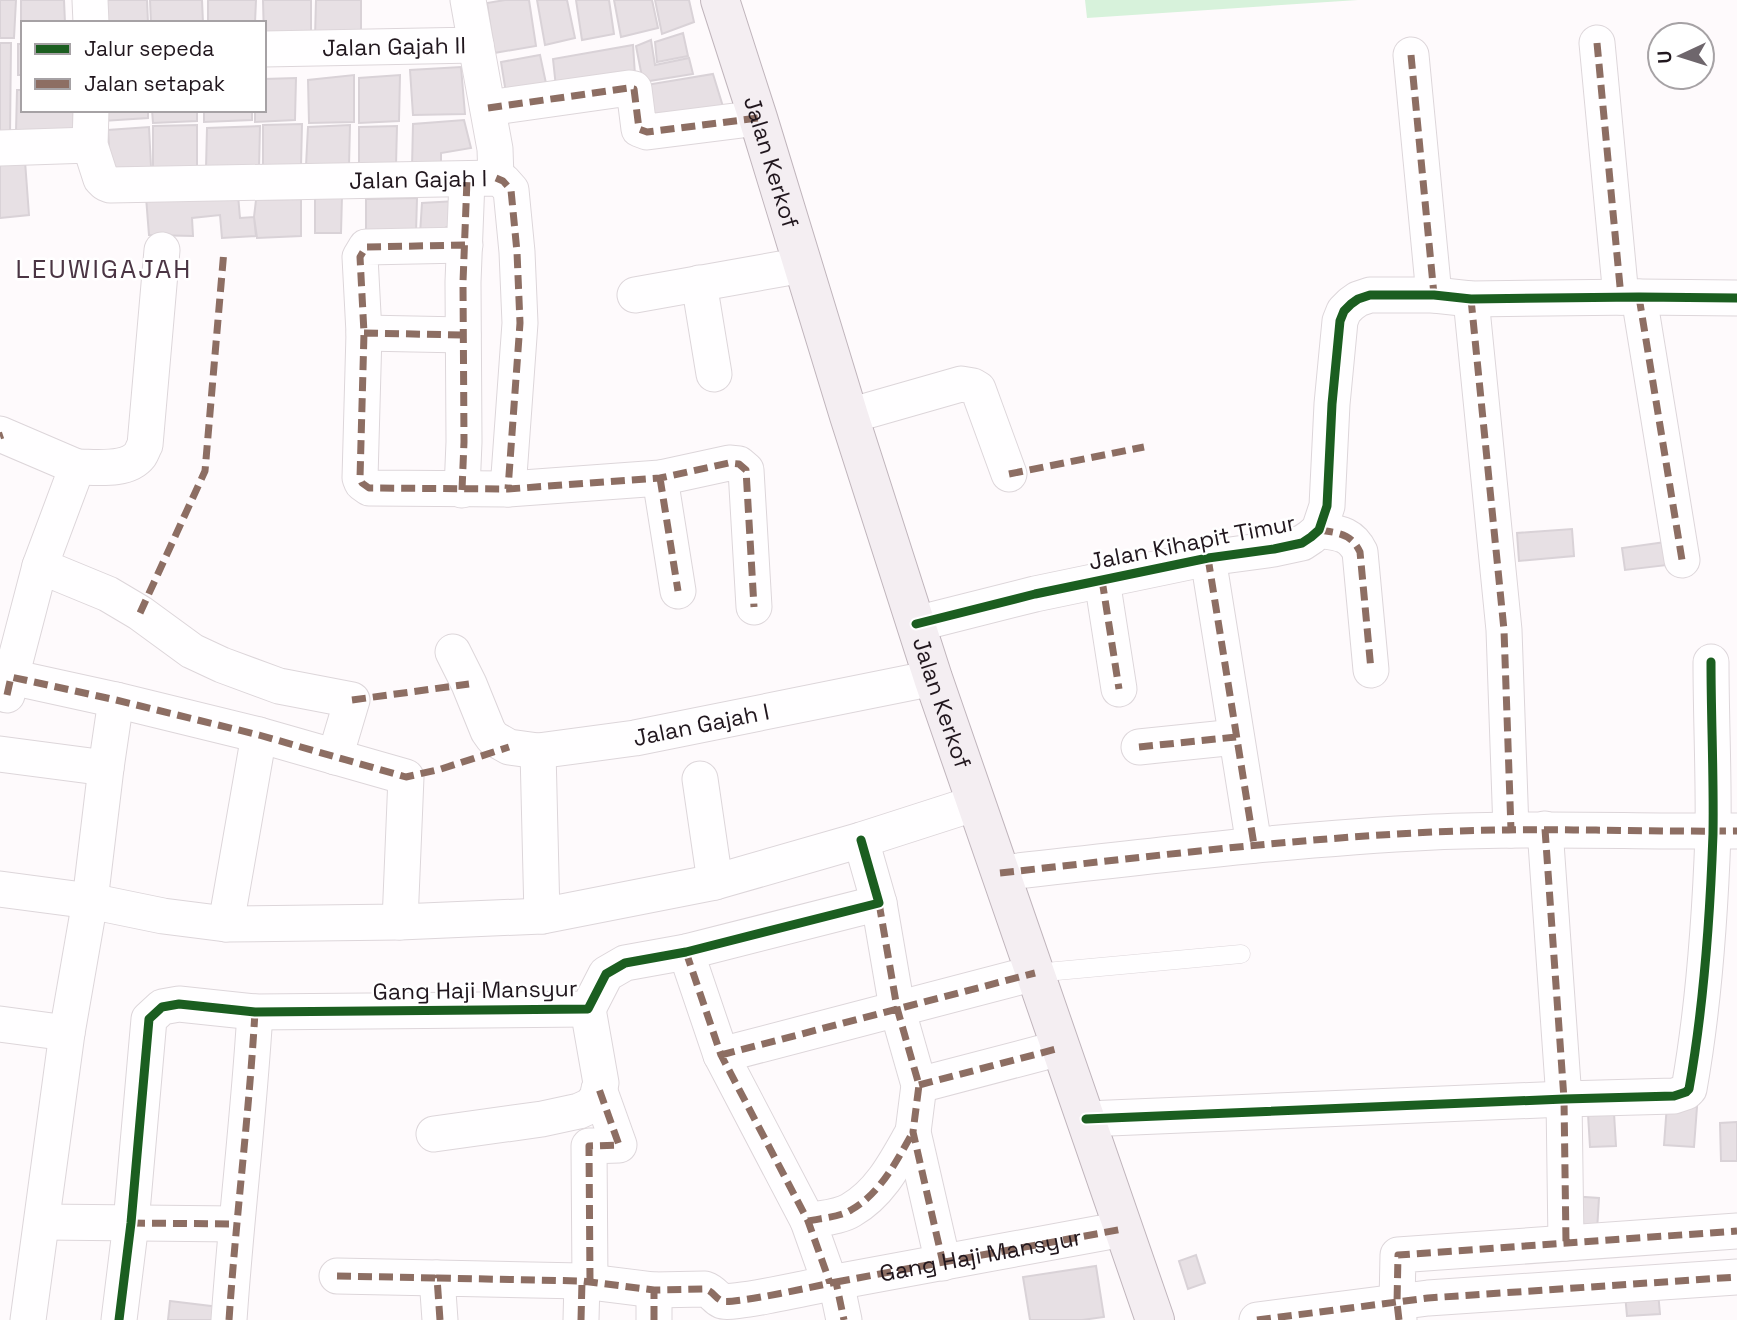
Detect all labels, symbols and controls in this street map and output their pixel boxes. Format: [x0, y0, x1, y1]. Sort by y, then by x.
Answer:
legend [21, 21, 266, 112]
north arrow [1646, 21, 1716, 91]
street label: Jalan Gajah II [322, 30, 466, 63]
text: Jalur sepeda [84, 35, 214, 62]
text: U [1652, 50, 1677, 64]
text: Jalan setapak [84, 70, 225, 97]
street label: Jalan Kerkof [737, 92, 806, 232]
street label: Jalan Gajah I [349, 163, 488, 196]
district label: LEUWIGAJAH [16, 252, 192, 286]
street label: Jalan Kihapit Timur [1086, 507, 1298, 577]
street label: Jalan Kerkof [906, 633, 978, 772]
street label: Jalan Gajah I [630, 696, 772, 753]
street label: Gang Haji Mansyur [372, 973, 578, 1007]
street label: Gang Haji Mansyur [877, 1222, 1084, 1289]

